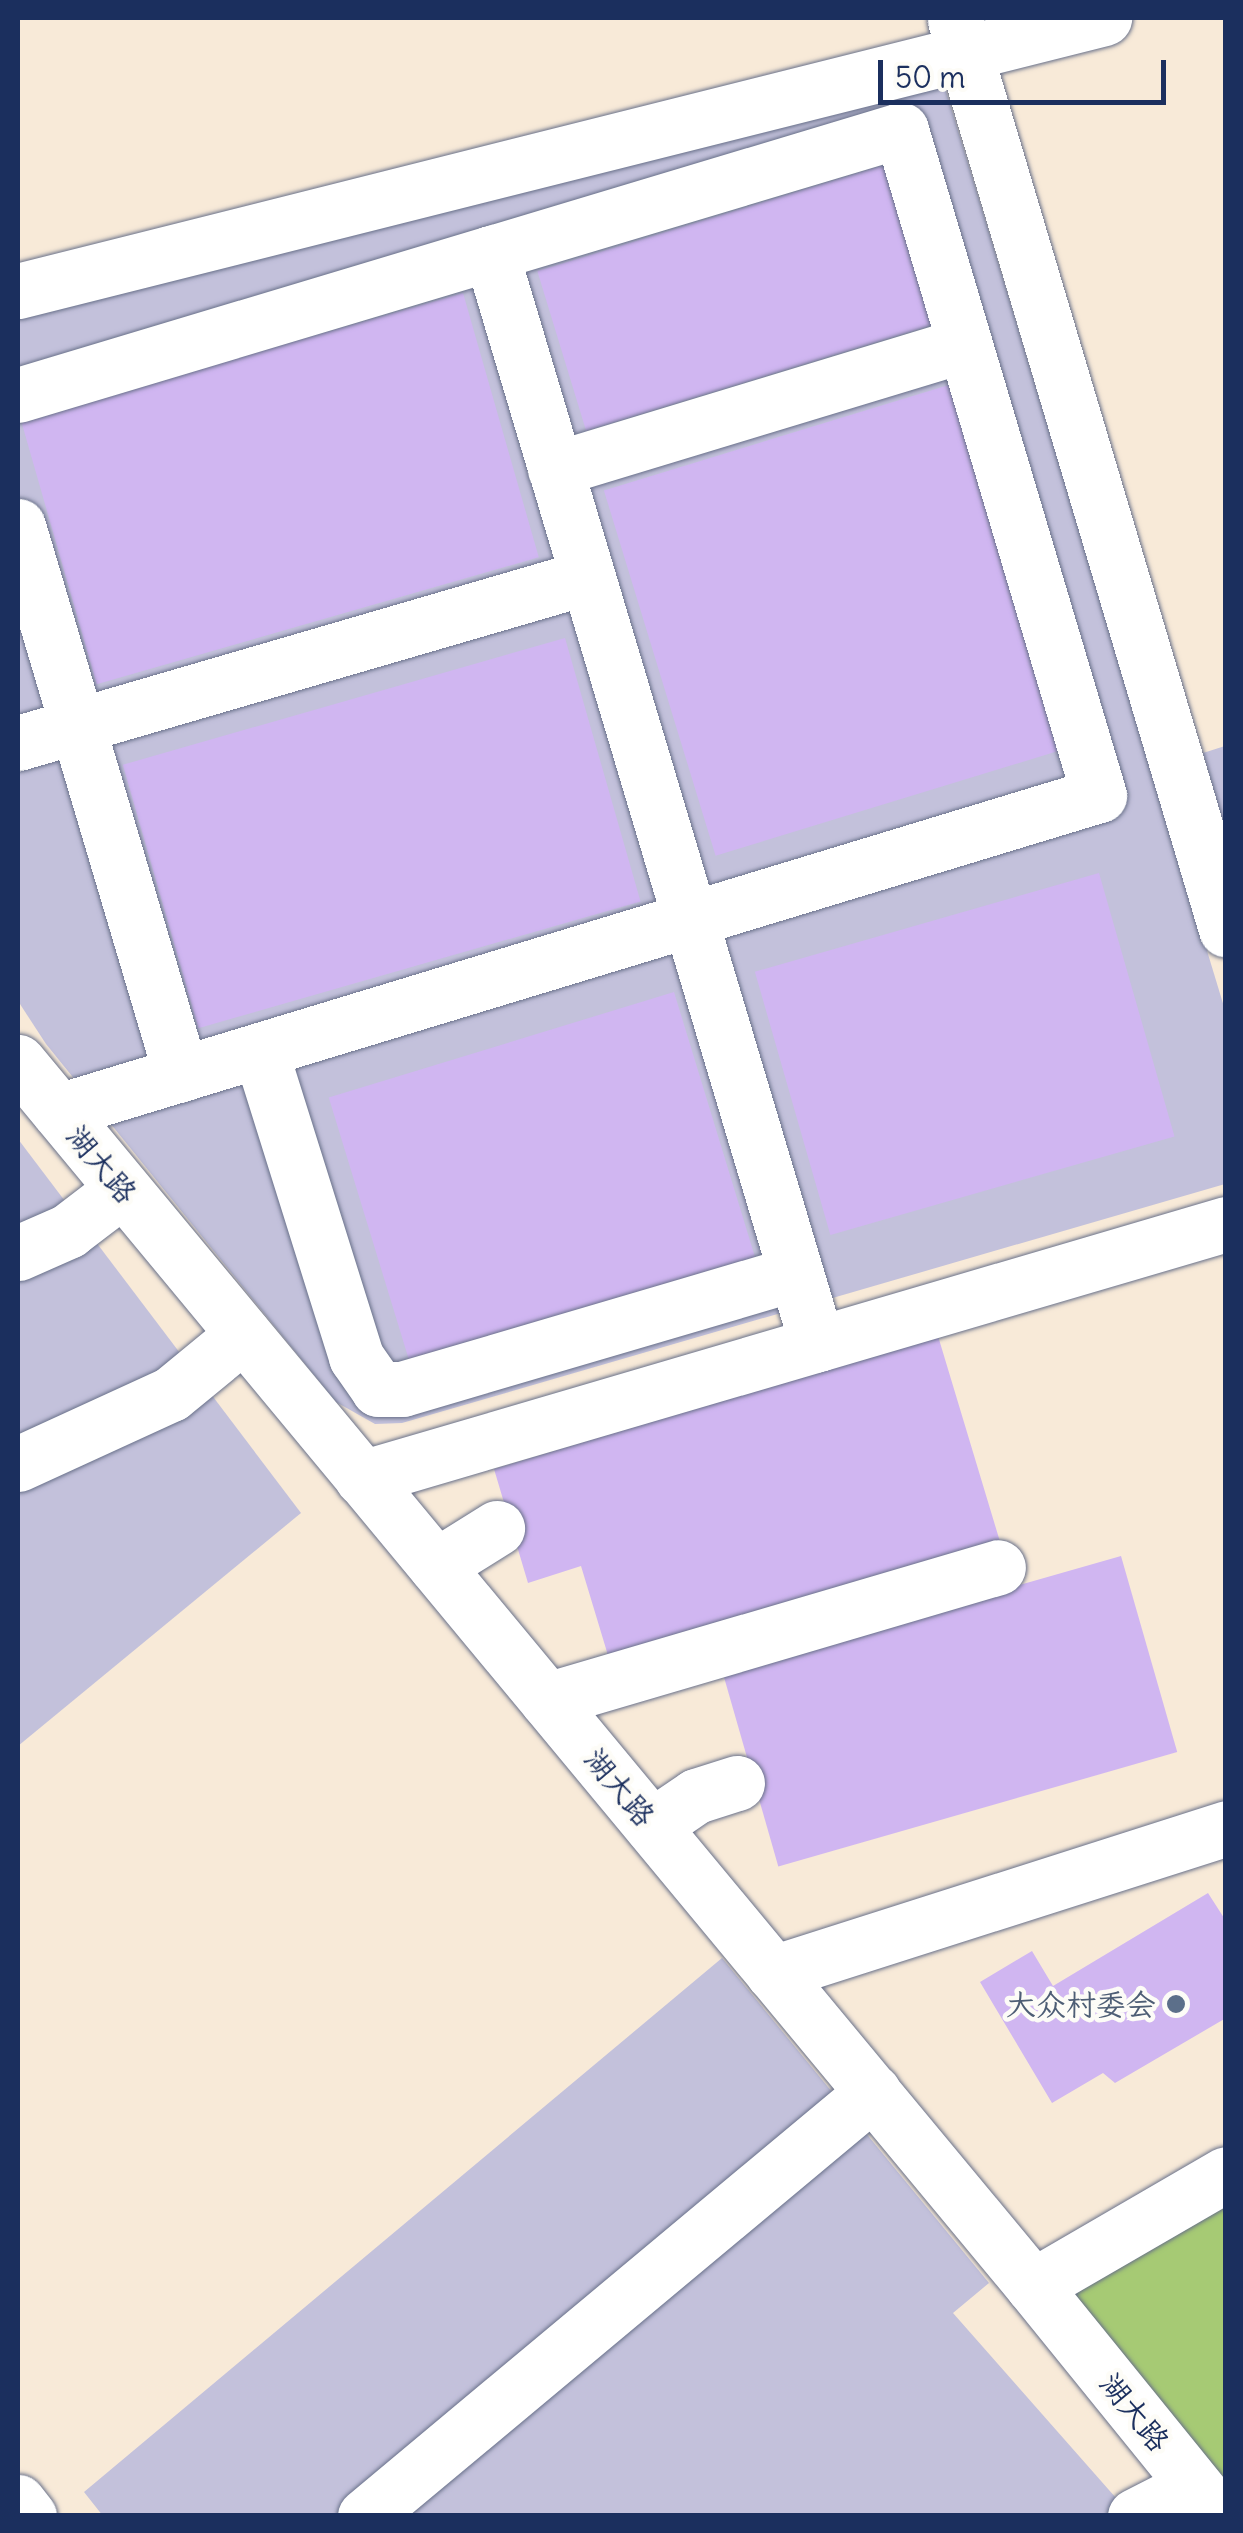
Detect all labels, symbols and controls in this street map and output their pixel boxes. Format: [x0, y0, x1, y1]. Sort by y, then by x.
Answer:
scale bar [883, 40, 1170, 102]
text: 50 m [895, 58, 965, 96]
street label: 湖大路 [59, 1118, 145, 1210]
street label: 湖大路 [577, 1741, 663, 1833]
place label: 大众村委会 [1006, 1986, 1156, 2022]
marker: 大众村委会 [1165, 1993, 1187, 2015]
street label: 湖大路 [1093, 2366, 1177, 2458]

